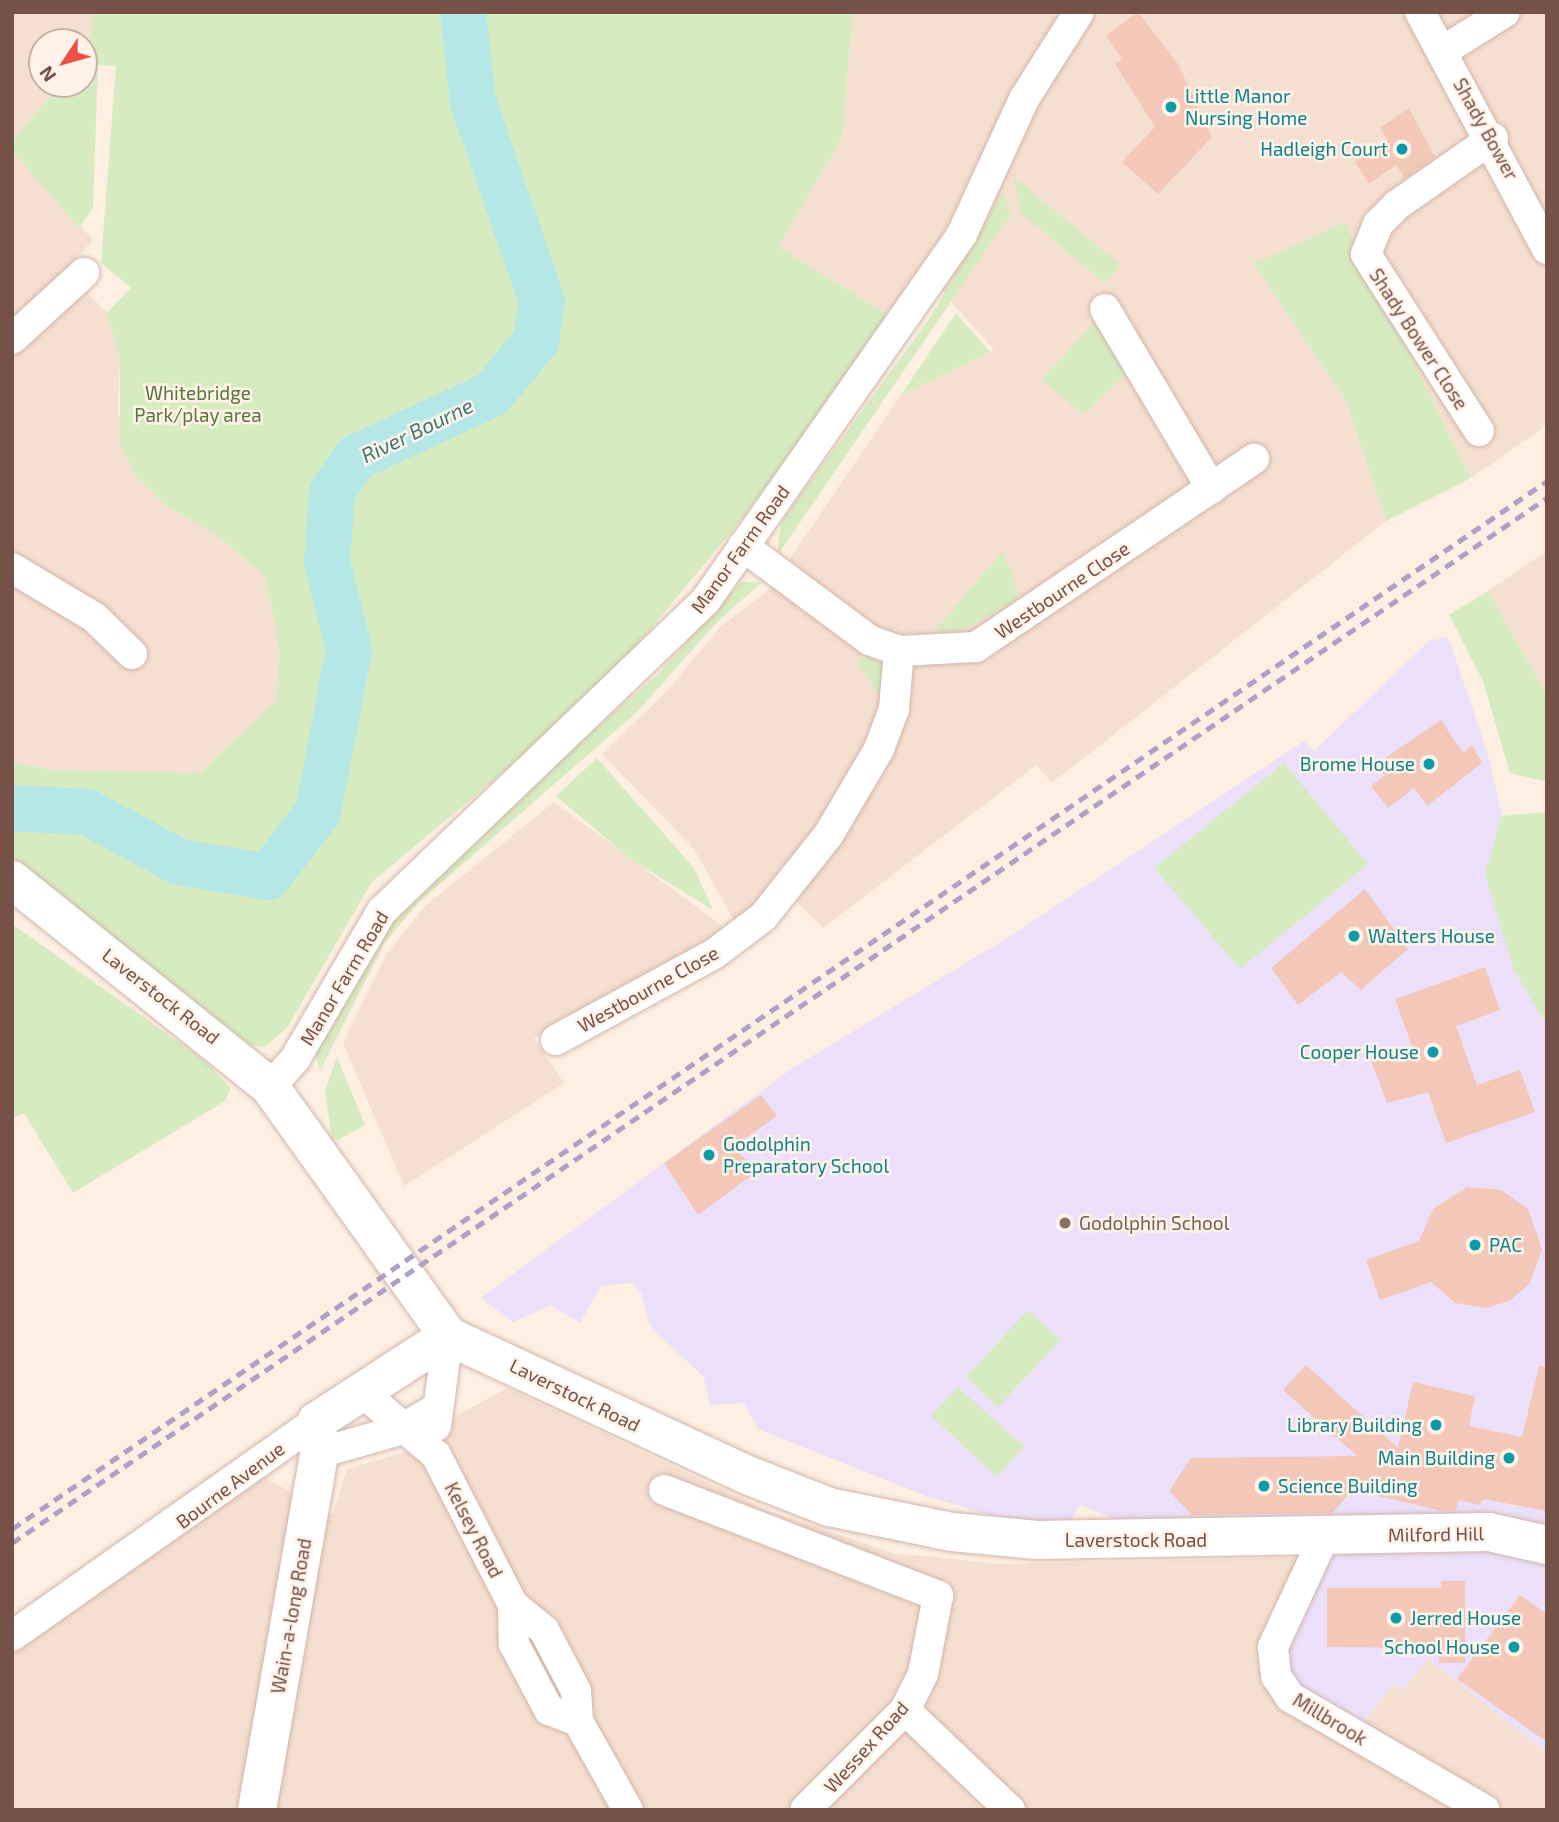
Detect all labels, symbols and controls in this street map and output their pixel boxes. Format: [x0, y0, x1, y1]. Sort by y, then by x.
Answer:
north arrow [28, 28, 98, 98]
text: N [34, 62, 61, 87]
street label: Shady Bower [1449, 74, 1523, 184]
place label: Little Manor Nursing Home [1185, 85, 1307, 129]
marker: Little Manor Nursing Home [1163, 99, 1179, 115]
place label: Hadleigh Court [1260, 138, 1388, 160]
marker: Hadleigh Court [1394, 141, 1410, 157]
street label: Shady Bower Close [1365, 264, 1473, 414]
park label: Whitebridge Park/play area [134, 382, 262, 426]
water label: River Bourne [357, 392, 477, 468]
street label: Manor Farm Road [686, 480, 794, 618]
street label: Westbourne Close [990, 537, 1134, 643]
place label: Brome House [1300, 753, 1415, 775]
marker: Brome House [1421, 756, 1437, 772]
street label: Manor Farm Road [295, 906, 393, 1050]
place label: Walters House [1368, 925, 1495, 947]
marker: Walters House [1346, 928, 1362, 944]
street label: Westbourne Close [574, 941, 722, 1037]
street label: Laverstock Road [98, 943, 224, 1049]
place label: Cooper House [1299, 1041, 1419, 1063]
marker: Cooper House [1425, 1044, 1441, 1060]
place label: Godolphin Preparatory School [723, 1133, 889, 1177]
marker: Godolphin Preparatory School [701, 1147, 717, 1163]
place label: Godolphin School [1079, 1212, 1229, 1234]
marker: Godolphin School [1057, 1215, 1073, 1231]
place label: PAC [1489, 1234, 1522, 1256]
marker: PAC [1467, 1237, 1483, 1253]
street label: Laverstock Road [506, 1353, 644, 1437]
place label: Library Building [1287, 1414, 1422, 1436]
marker: Library Building [1428, 1417, 1444, 1433]
street label: Bourne Avenue [171, 1437, 289, 1533]
place label: Main Building [1378, 1447, 1495, 1469]
marker: Main Building [1501, 1450, 1517, 1466]
place label: Science Building [1278, 1475, 1418, 1497]
street label: Kelsey Road [440, 1478, 508, 1582]
marker: Science Building [1256, 1478, 1272, 1494]
street label: Milford Hill [1388, 1522, 1484, 1546]
street label: Laverstock Road [1065, 1529, 1207, 1551]
street label: Wain-a-long Road [266, 1536, 316, 1696]
place label: Jerred House [1410, 1607, 1521, 1629]
marker: Jerred House [1388, 1610, 1404, 1626]
place label: School House [1383, 1636, 1500, 1658]
marker: School House [1506, 1639, 1522, 1655]
street label: Millbrook [1289, 1688, 1371, 1750]
street label: Wessex Road [819, 1696, 913, 1798]

